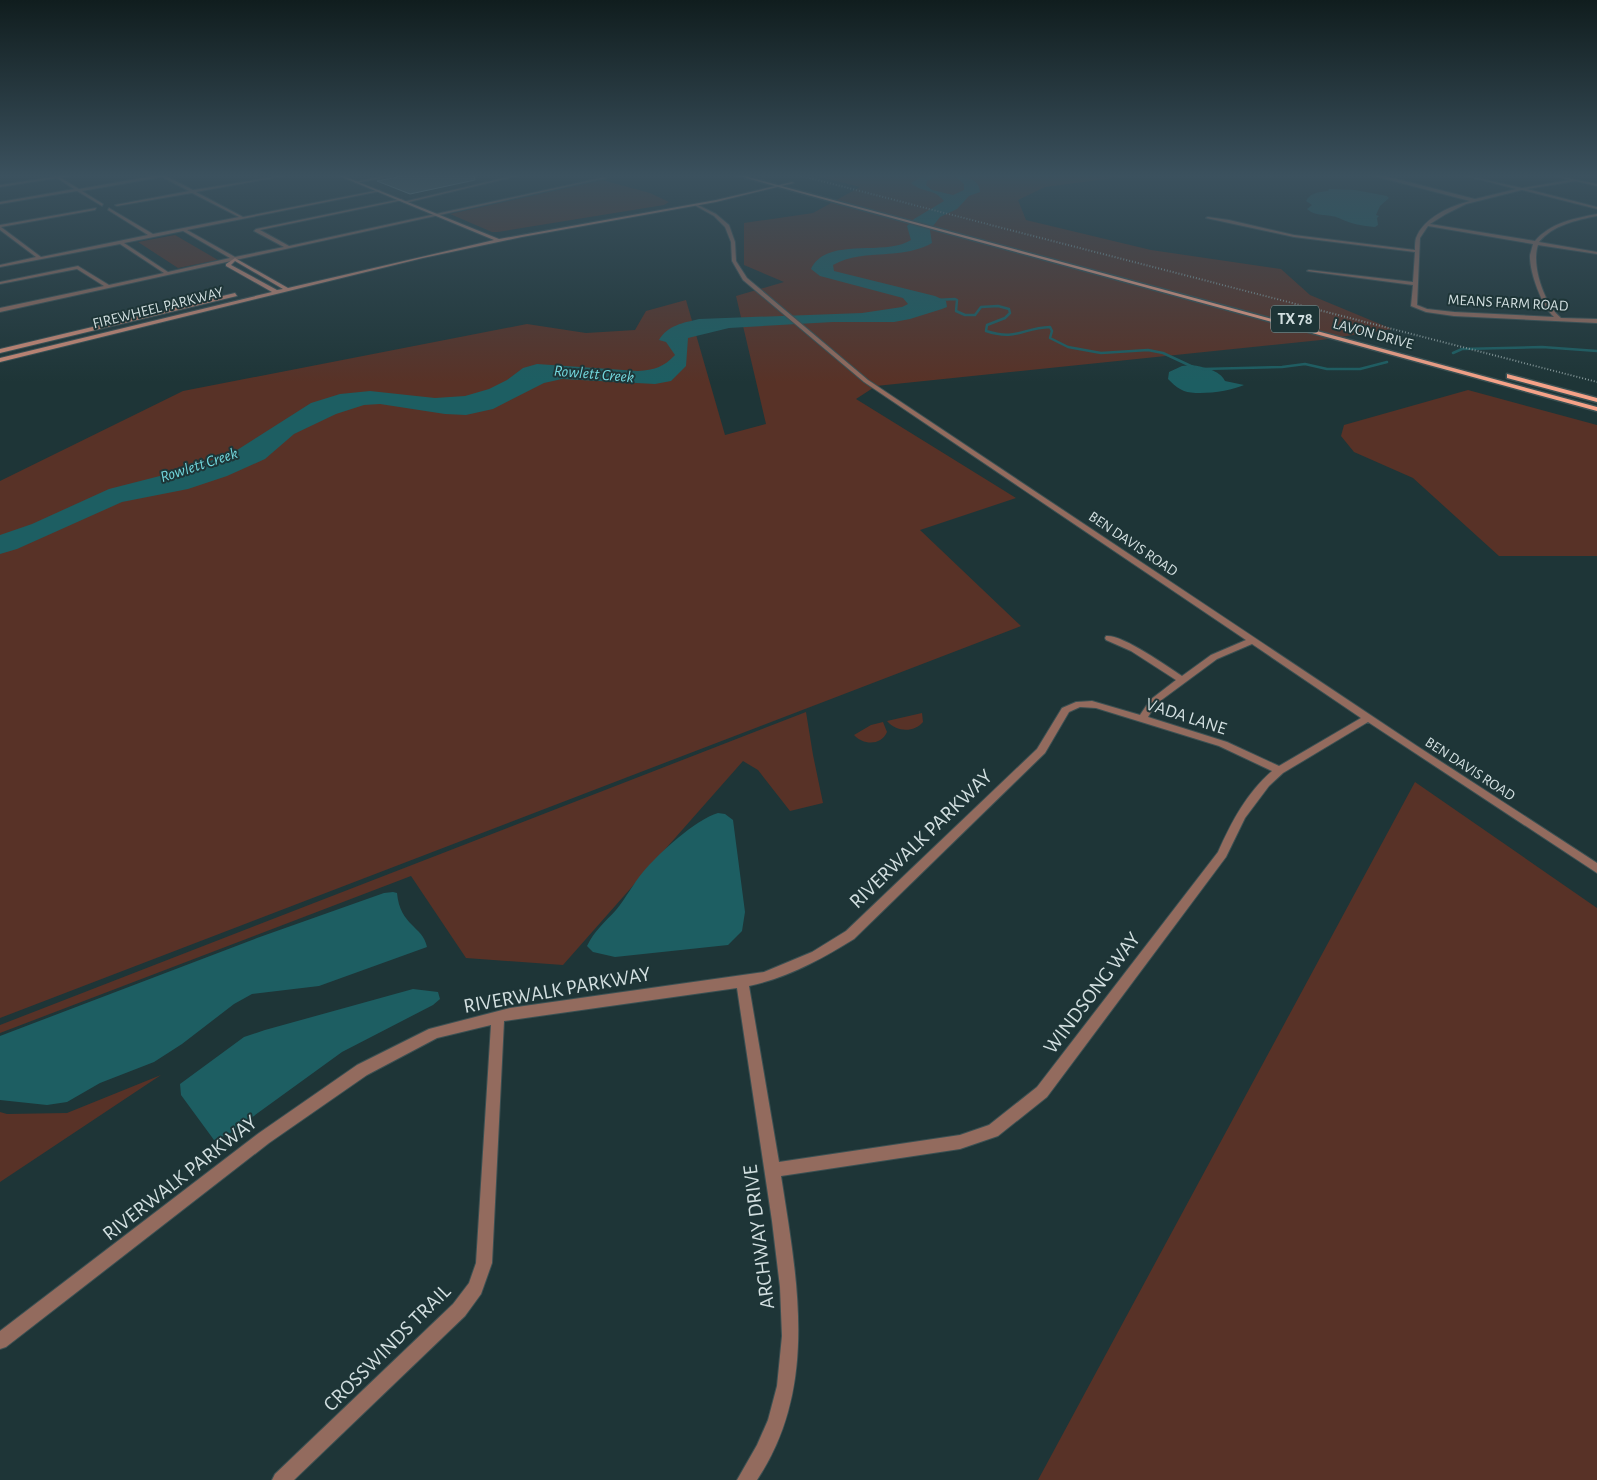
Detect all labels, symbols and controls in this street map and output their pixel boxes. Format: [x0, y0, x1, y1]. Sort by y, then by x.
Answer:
street label: FIREWHEEL PARKWAY [91, 284, 225, 331]
street label: MEANS FARM ROAD [1447, 292, 1569, 314]
road number: TX 78 [1271, 306, 1319, 332]
street label: LAVON DRIVE [1331, 316, 1415, 352]
water label: Rowlett Creek [553, 363, 635, 385]
water label: Rowlett Creek [158, 445, 240, 485]
street label: BEN DAVIS ROAD [1086, 509, 1180, 579]
street label: VADA LANE [1143, 695, 1229, 739]
street label: BEN DAVIS ROAD [1422, 734, 1518, 804]
street label: RIVERWALK PARKWAY [845, 766, 997, 912]
street label: WINDSONG WAY [1040, 928, 1144, 1058]
street label: RIVERWALK PARKWAY [462, 963, 652, 1017]
street label: RIVERWALK PARKWAY [99, 1111, 261, 1245]
street label: ARCHWAY DRIVE [740, 1164, 778, 1310]
street label: CROSSWINDS TRAIL [320, 1280, 455, 1415]

